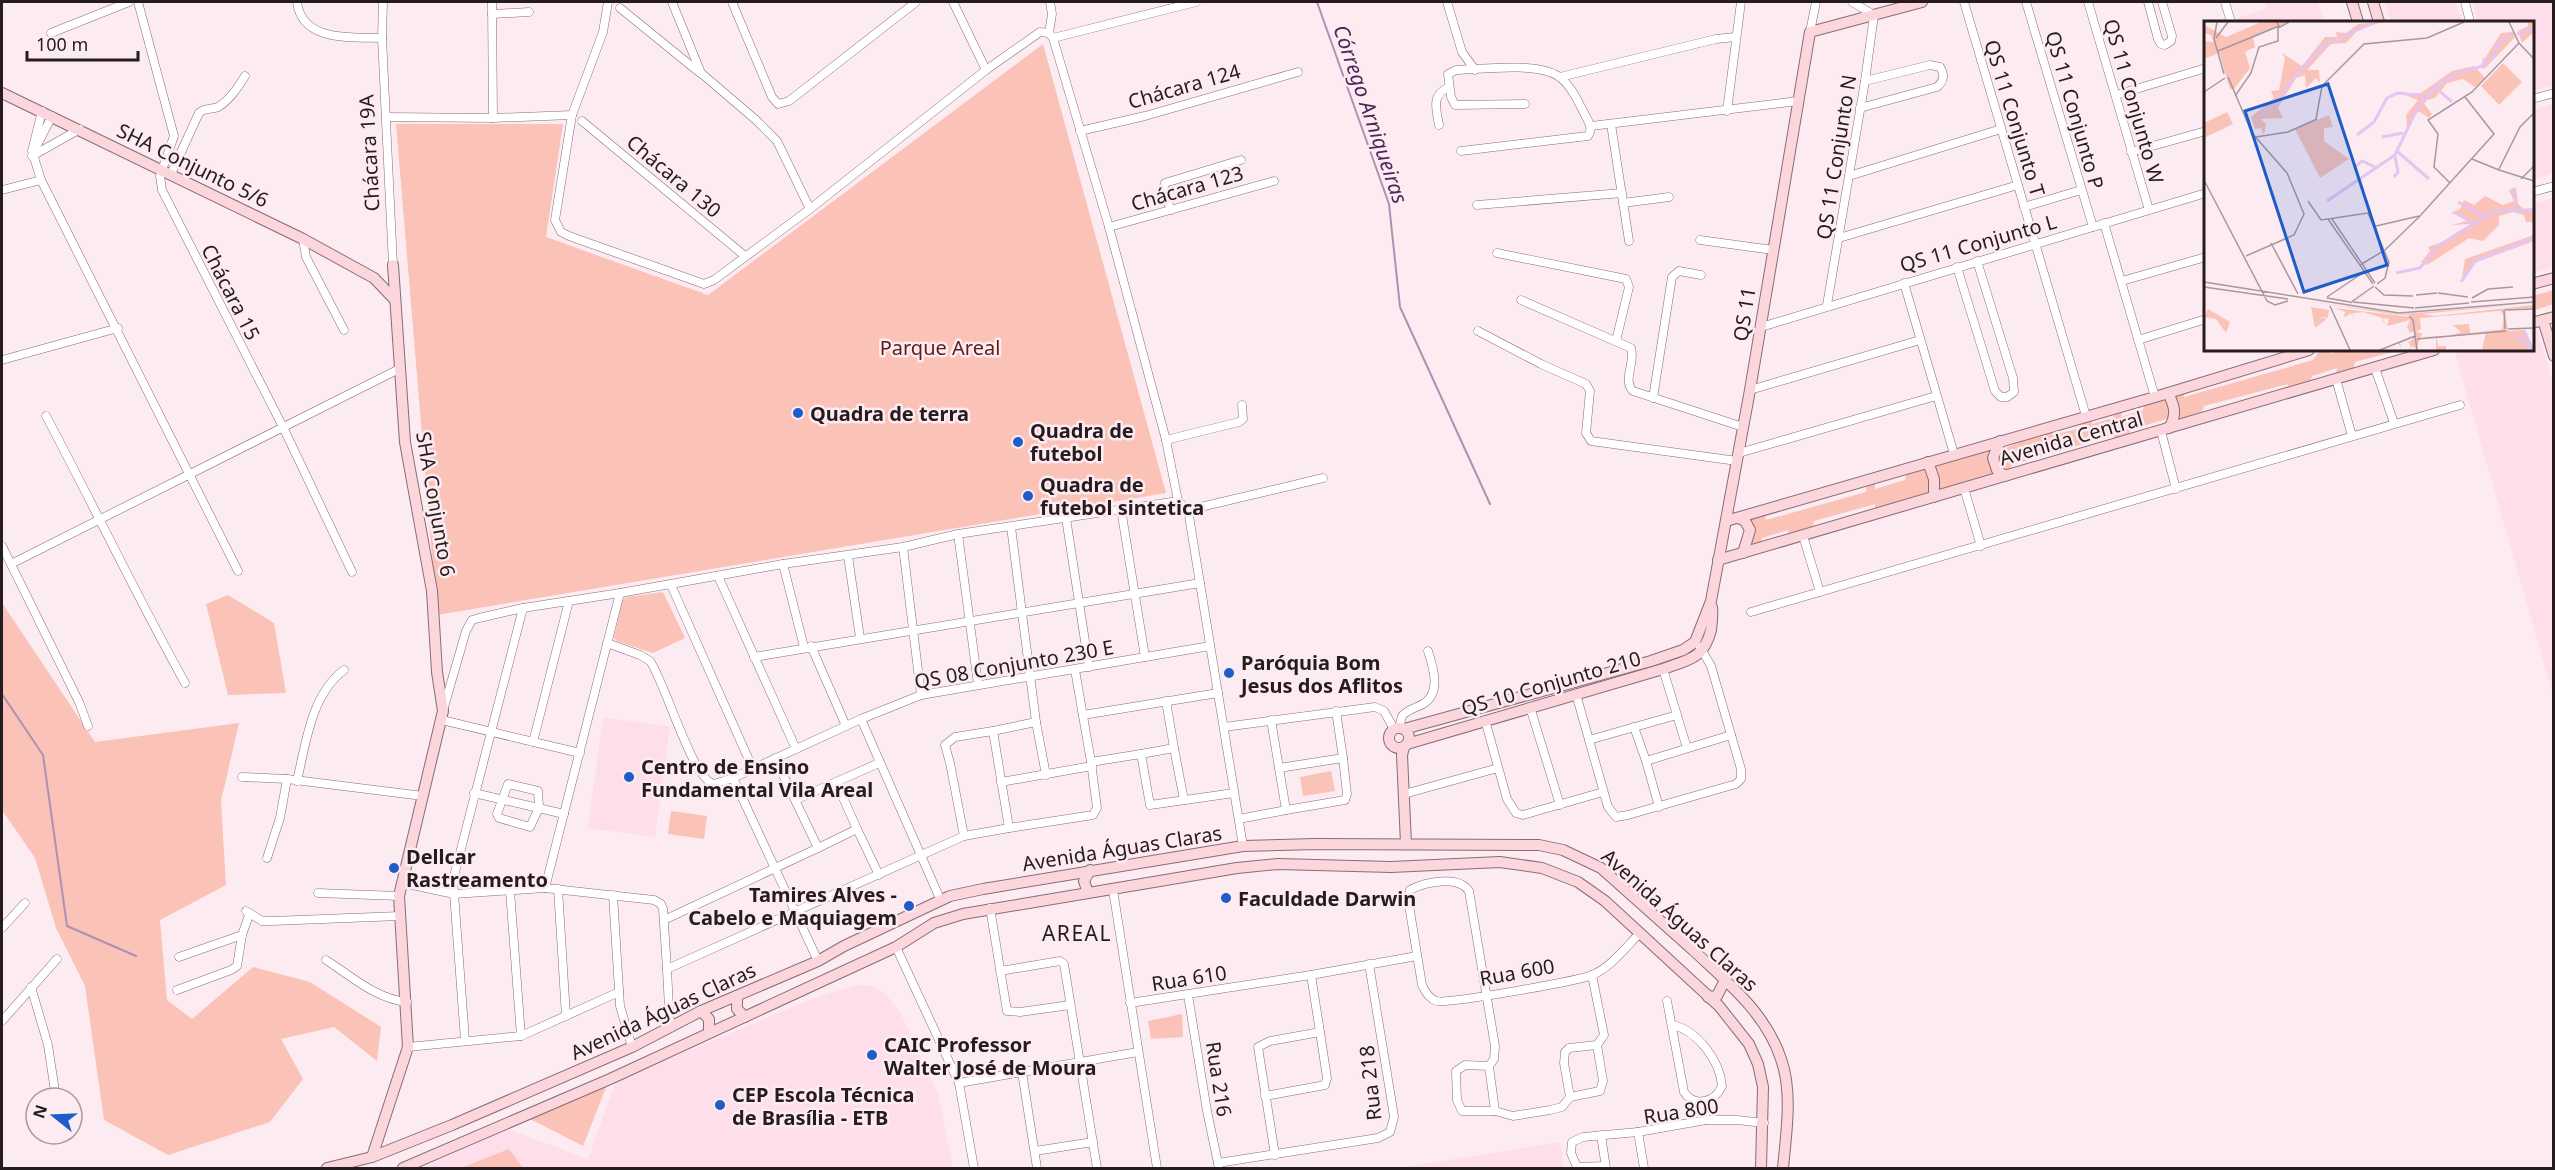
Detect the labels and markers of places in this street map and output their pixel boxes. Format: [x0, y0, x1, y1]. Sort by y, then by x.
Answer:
place label: Quadra de terra [810, 400, 969, 427]
marker: Quadra de terra [791, 406, 805, 420]
place label: Quadra de futebol [1030, 417, 1134, 467]
marker: Quadra de futebol [1011, 435, 1025, 449]
place label: Quadra de futebol sintetica [1040, 471, 1204, 521]
marker: Quadra de futebol sintetica [1021, 489, 1035, 503]
place label: Paróquia Bom Jesus dos Aflitos [1239, 649, 1403, 699]
marker: Paróquia Bom Jesus dos Aflitos [1222, 666, 1236, 680]
place label: Centro de Ensino Fundamental Vila Areal [641, 753, 873, 803]
marker: Centro de Ensino Fundamental Vila Areal [622, 770, 636, 784]
place label: Dellcar Rastreamento [406, 843, 548, 893]
marker: Dellcar Rastreamento [387, 861, 401, 875]
place label: Tamires Alves - Cabelo e Maquiagem [688, 881, 897, 931]
place label: Faculdade Darwin [1238, 885, 1416, 912]
marker: Faculdade Darwin [1219, 891, 1233, 905]
marker: Tamires Alves - Cabelo e Maquiagem [902, 899, 916, 913]
place label: CAIC Professor Walter José de Moura [884, 1031, 1097, 1081]
marker: CAIC Professor Walter José de Moura [865, 1048, 879, 1062]
place label: CEP Escola Técnica de Brasília - ETB [732, 1081, 915, 1131]
marker: CEP Escola Técnica de Brasília - ETB [713, 1098, 727, 1112]

